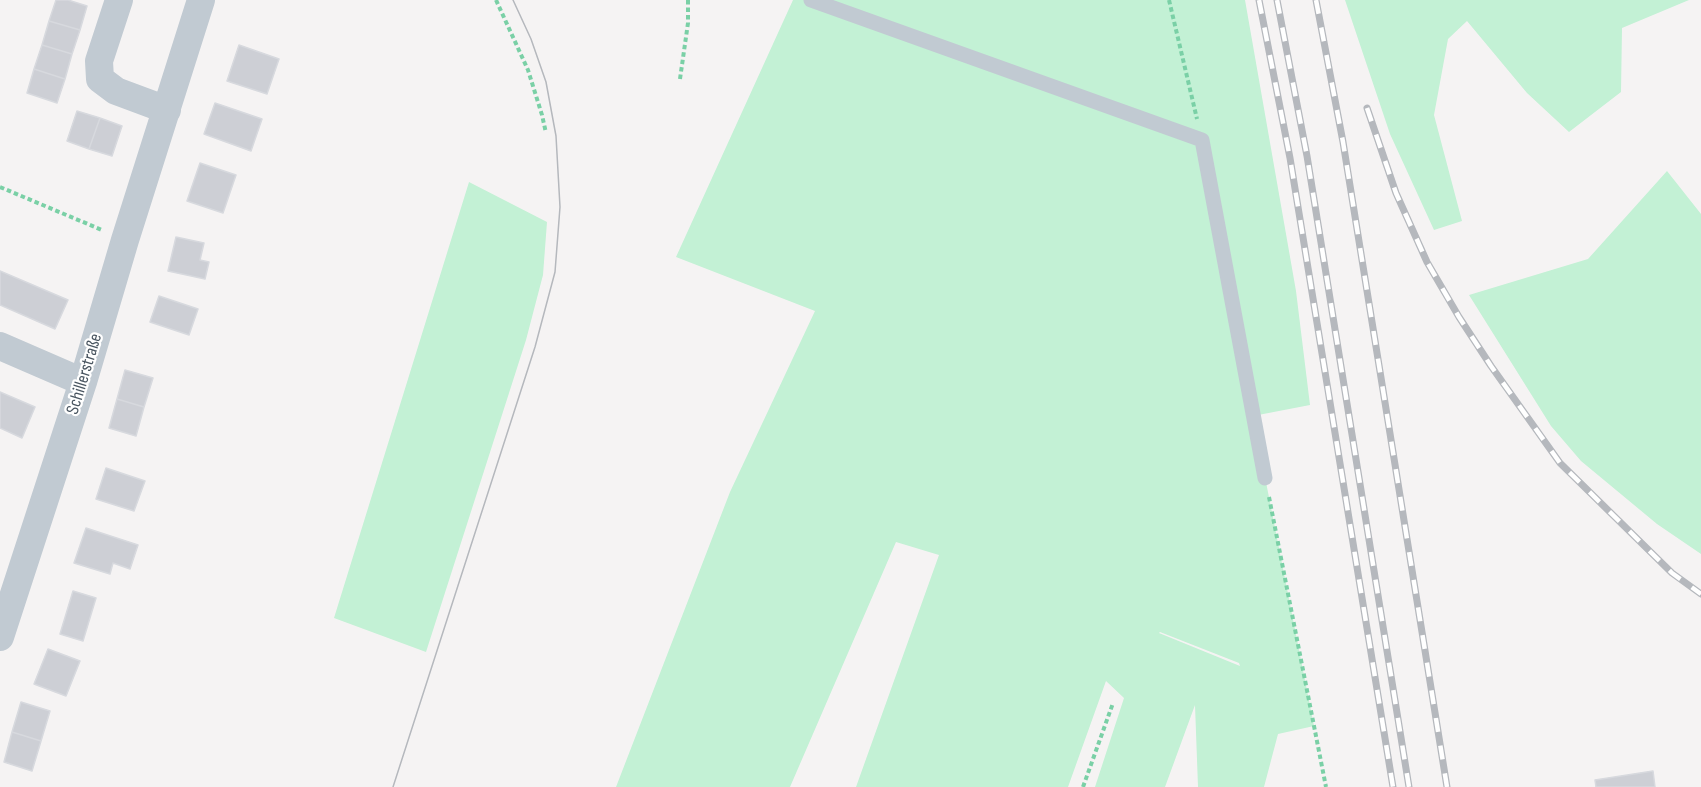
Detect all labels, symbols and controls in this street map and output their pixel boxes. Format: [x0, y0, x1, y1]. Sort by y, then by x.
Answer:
street label: Schillerstraße [62, 331, 108, 417]

